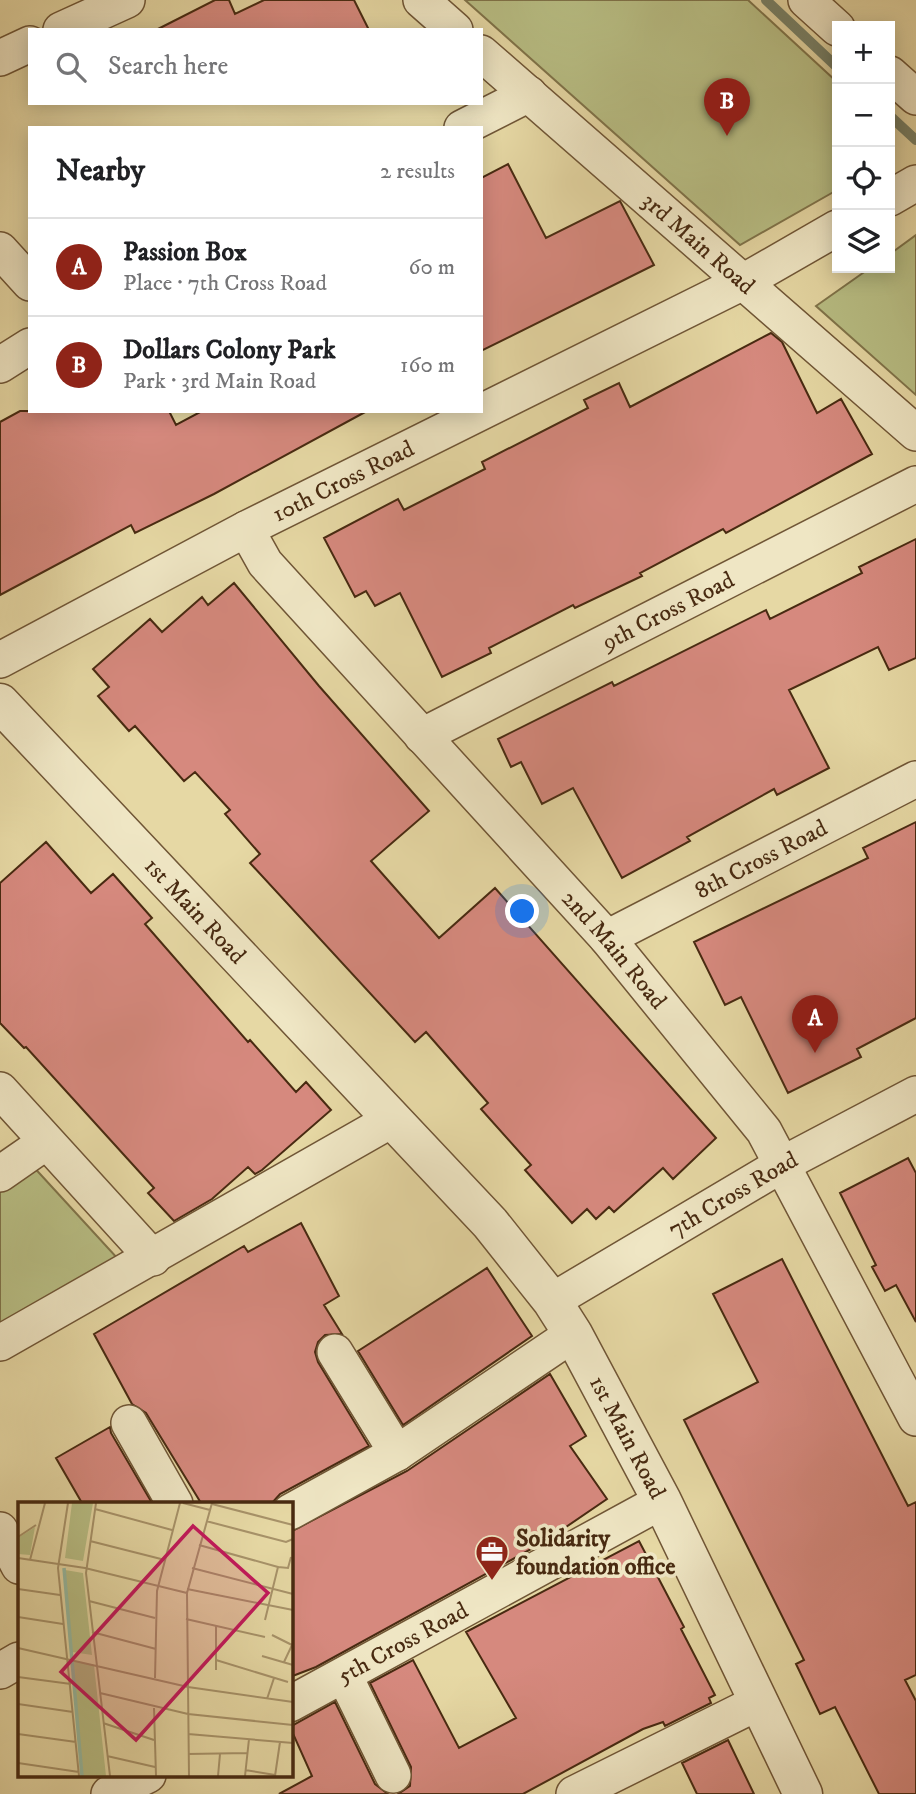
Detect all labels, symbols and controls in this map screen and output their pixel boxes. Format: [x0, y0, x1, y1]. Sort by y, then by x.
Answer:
map controls [832, 21, 895, 273]
button: + [832, 21, 895, 84]
search box [28, 28, 483, 105]
icon: search [52, 48, 90, 86]
text: Search here [108, 50, 228, 83]
pin: B [704, 78, 750, 136]
button: − [832, 84, 895, 147]
button: locate [832, 147, 895, 210]
text: Nearby [56, 153, 145, 190]
text: 2 results [380, 157, 455, 186]
street label: 3rd Main Road [635, 186, 761, 301]
button: layers [832, 210, 895, 273]
text: Passion Box [123, 236, 247, 269]
text: A [72, 253, 86, 282]
text: 60 m [408, 253, 455, 282]
text: Place · 7th Cross Road [123, 269, 327, 298]
text: Dollars Colony Park [123, 334, 336, 367]
text: B [72, 351, 86, 380]
text: 160 m [400, 351, 455, 380]
text: Park · 3rd Main Road [123, 367, 316, 396]
street label: 10th Cross Road [268, 434, 419, 530]
street label: 9th Cross Road [596, 565, 740, 658]
street label: 8th Cross Road [690, 813, 833, 906]
street label: 1st Main Road [137, 852, 252, 971]
street label: 2nd Main Road [555, 884, 673, 1016]
your location [505, 894, 539, 928]
pin: A [792, 995, 838, 1053]
street label: 7th Cross Road [663, 1145, 803, 1245]
street label: 1st Main Road [582, 1371, 672, 1504]
inset map [18, 1502, 292, 1776]
place label: Solidarity foundation office [515, 1524, 675, 1582]
office icon: Solidarity foundation office [473, 1533, 511, 1582]
street label: 5th Cross Road [332, 1596, 474, 1691]

